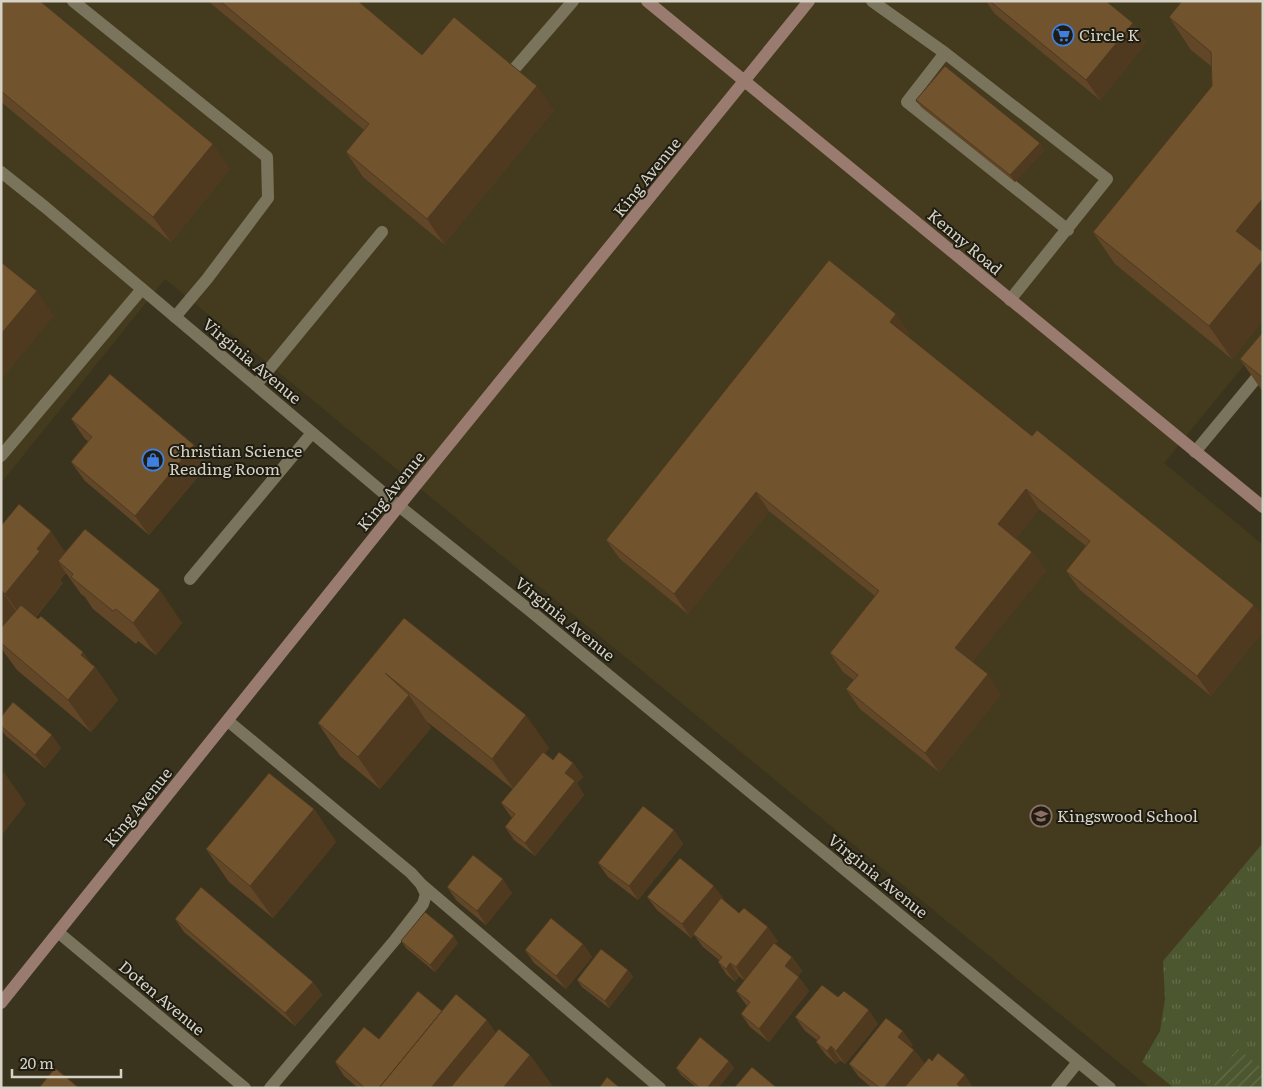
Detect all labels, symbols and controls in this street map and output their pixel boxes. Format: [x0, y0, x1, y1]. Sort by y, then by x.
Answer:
place label: Circle K [1079, 22, 1140, 46]
supermarket icon: Circle K [1051, 23, 1075, 47]
street label: King Avenue [607, 131, 686, 221]
street label: Kenny Road [923, 203, 1008, 280]
street label: Virginia Avenue [198, 312, 307, 409]
place label: Christian Science Reading Room [169, 438, 302, 480]
street label: King Avenue [351, 445, 430, 535]
shop icon: Christian Science Reading Room [141, 448, 165, 472]
street label: Virginia Avenue [510, 570, 621, 666]
street label: King Avenue [98, 761, 177, 851]
place label: Kingswood School [1057, 803, 1198, 827]
school or university icon: Kingswood School [1029, 804, 1053, 828]
street label: Virginia Avenue [823, 827, 934, 923]
street label: Doten Avenue [114, 954, 211, 1040]
scale bar [12, 1046, 121, 1078]
text: 20 m [20, 1051, 54, 1074]

